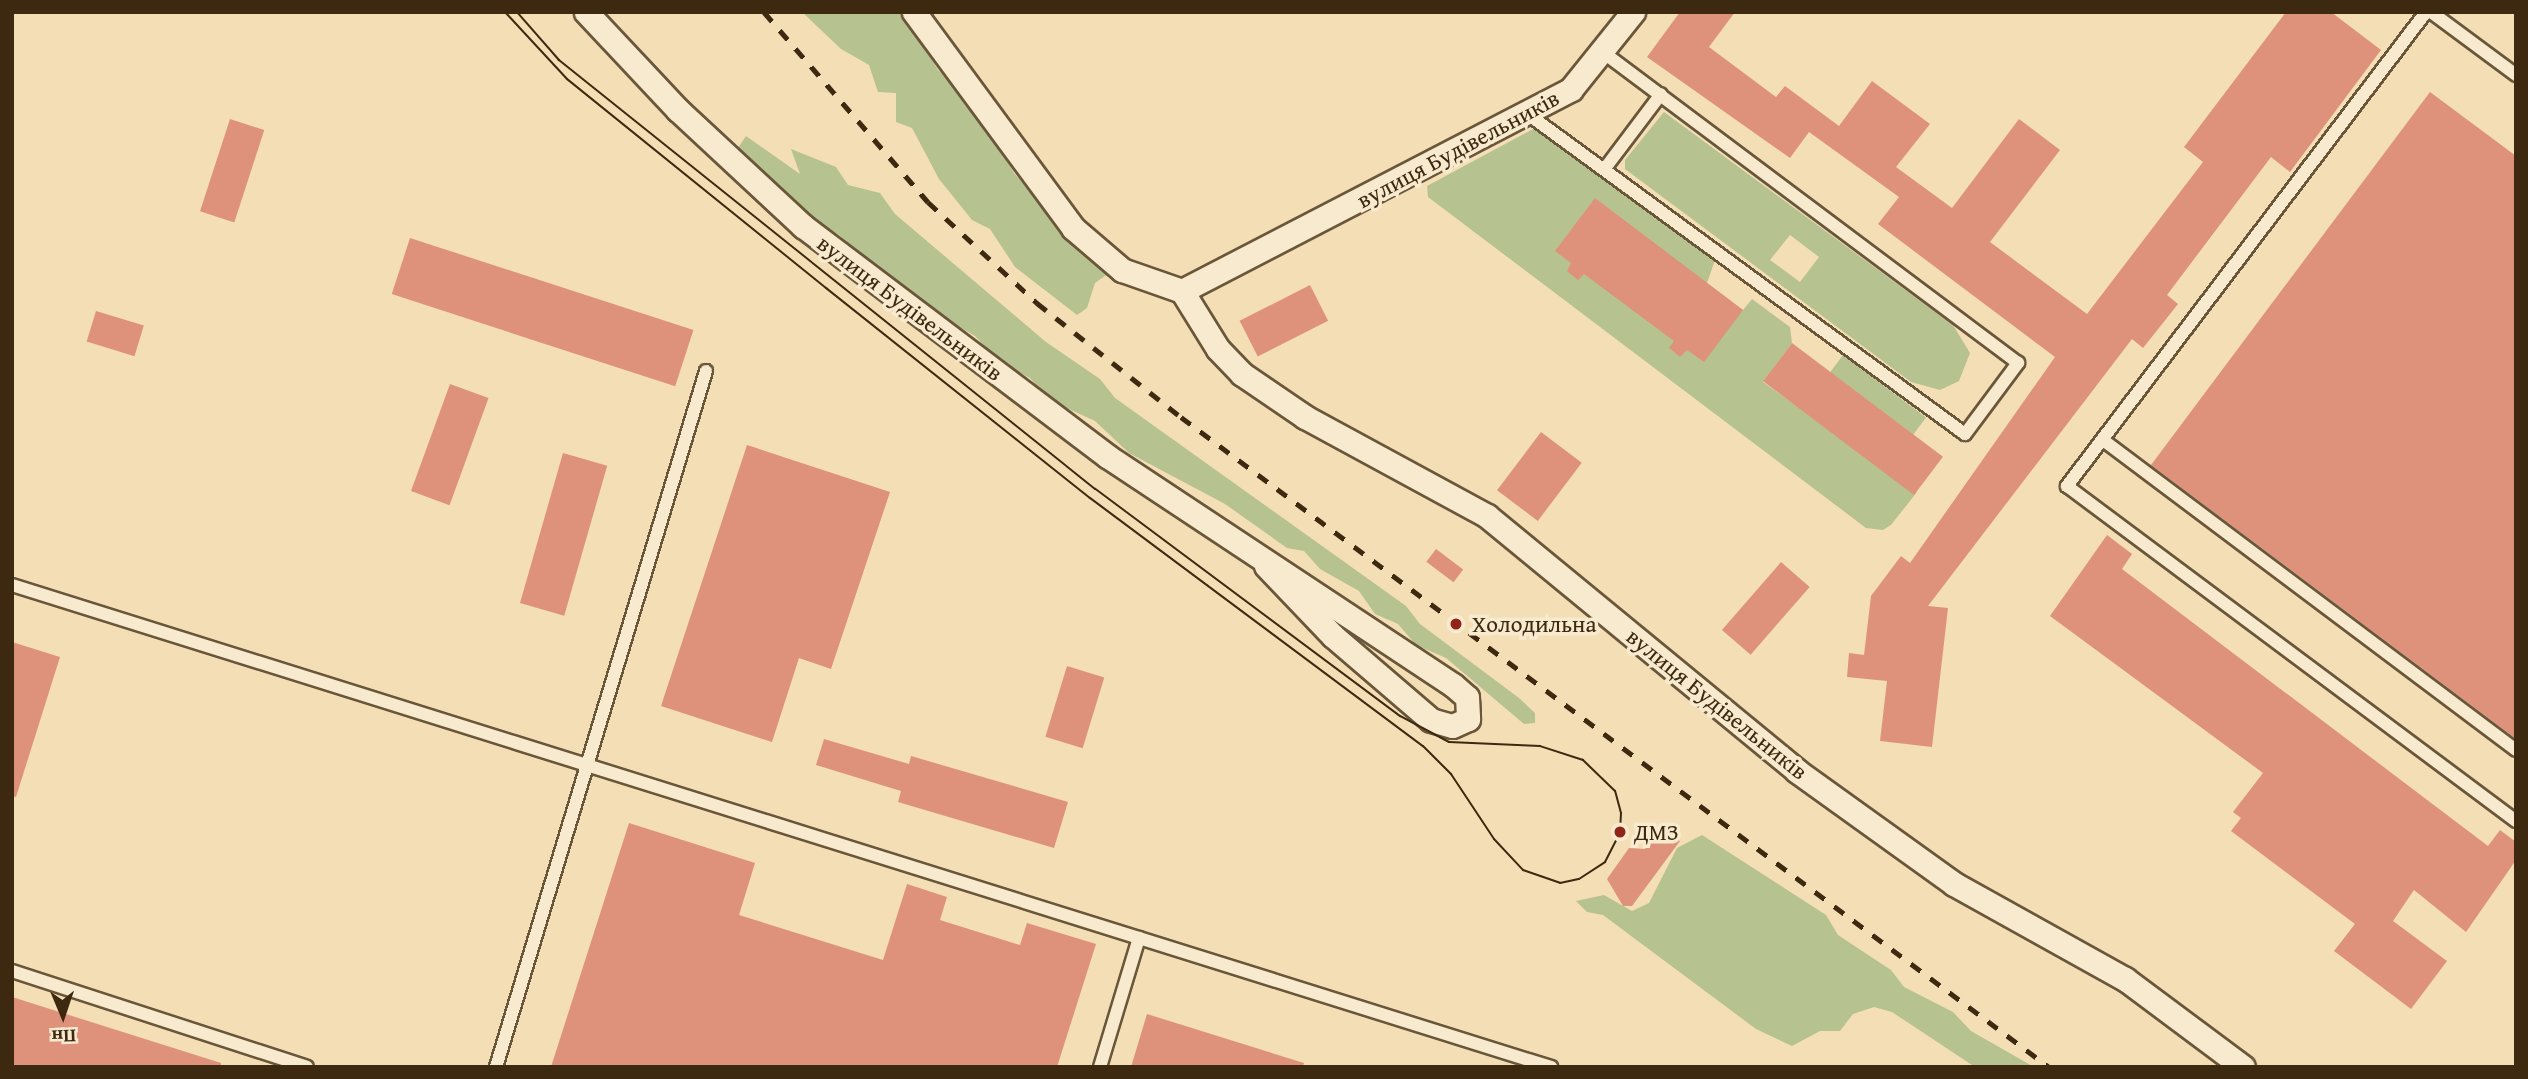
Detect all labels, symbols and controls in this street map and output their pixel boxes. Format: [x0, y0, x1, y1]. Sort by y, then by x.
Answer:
street label: вулиця Будівельників [1352, 84, 1564, 214]
street label: вулиця Будівельників [812, 229, 1008, 387]
place label: Холодильна [1472, 610, 1596, 638]
marker: Холодильна [1446, 614, 1466, 634]
street label: вулиця Будівельників [1621, 622, 1813, 786]
place label: ДМЗ [1634, 818, 1679, 846]
marker: ДМЗ [1612, 824, 1628, 840]
north arrow [28, 981, 98, 1051]
text: Пн [51, 1023, 76, 1051]

